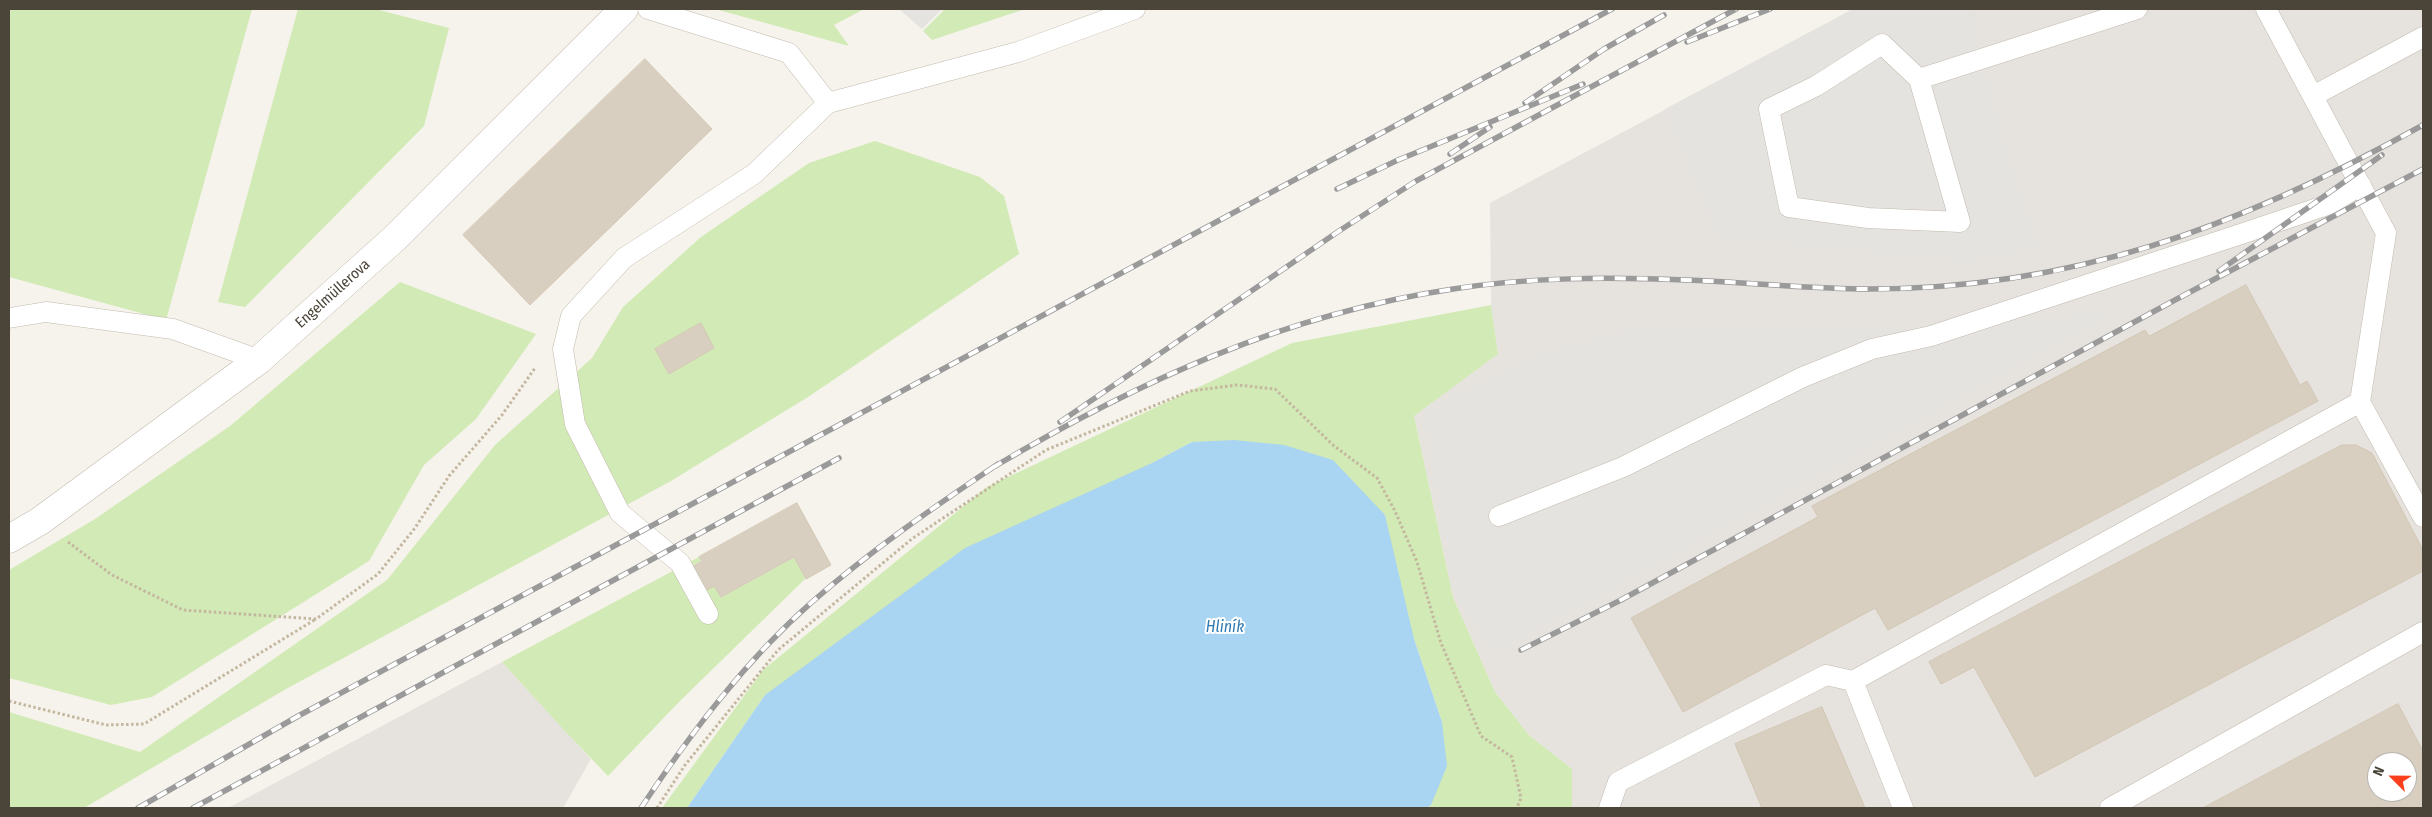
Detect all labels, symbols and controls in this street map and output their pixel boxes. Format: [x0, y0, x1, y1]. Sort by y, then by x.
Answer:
street label: Engelmüllerova [292, 256, 374, 332]
water label: Hliník [1206, 618, 1244, 638]
north arrow [2367, 752, 2417, 802]
text: N [2369, 764, 2388, 779]

